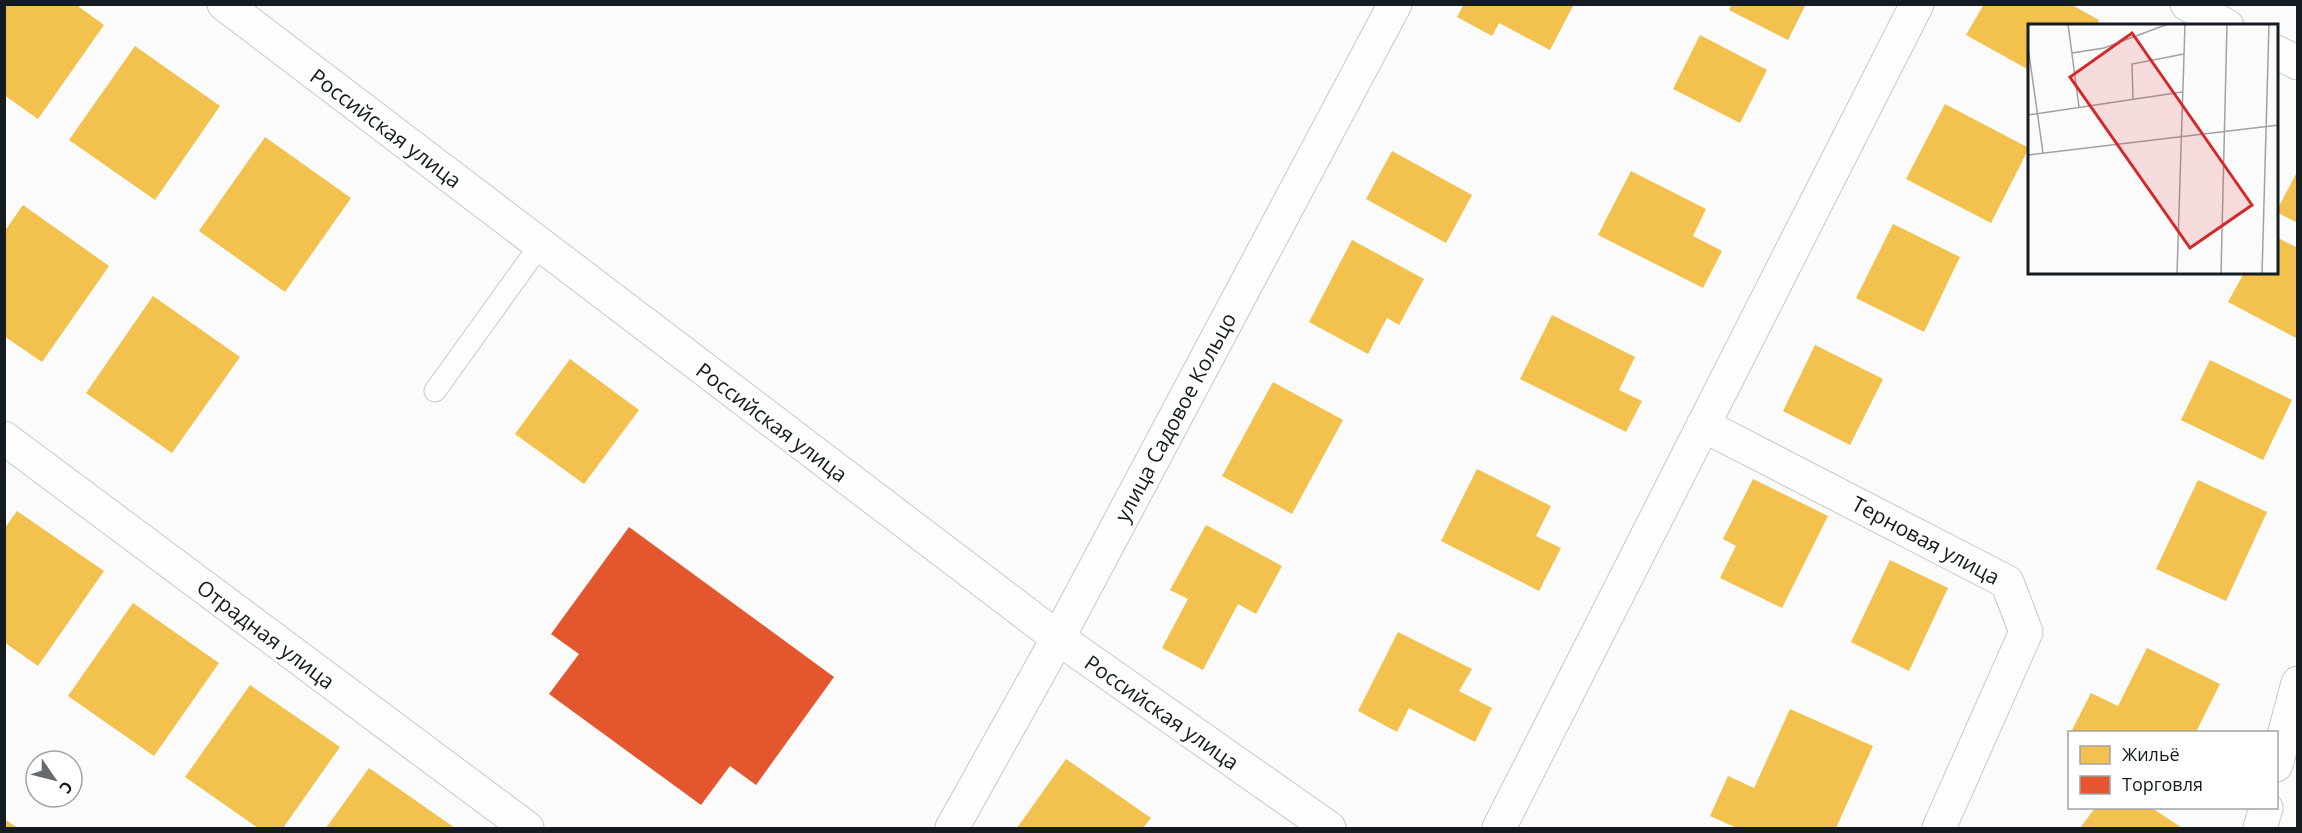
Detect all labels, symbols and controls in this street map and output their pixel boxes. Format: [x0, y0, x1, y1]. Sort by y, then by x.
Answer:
inset map [2028, 24, 2278, 274]
street label: Российская улица [305, 62, 467, 194]
street label: улица Садовое Кольцо [1108, 307, 1242, 527]
street label: Российская улица [691, 356, 853, 488]
street label: Терновая улица [1847, 489, 2005, 591]
street label: Отрадная улица [191, 573, 341, 695]
street label: Российская улица [1079, 648, 1245, 776]
legend [2068, 731, 2278, 809]
text: Жильё [2122, 742, 2180, 766]
north arrow [24, 749, 84, 809]
text: Торговля [2122, 772, 2203, 796]
text: С [54, 777, 78, 798]

